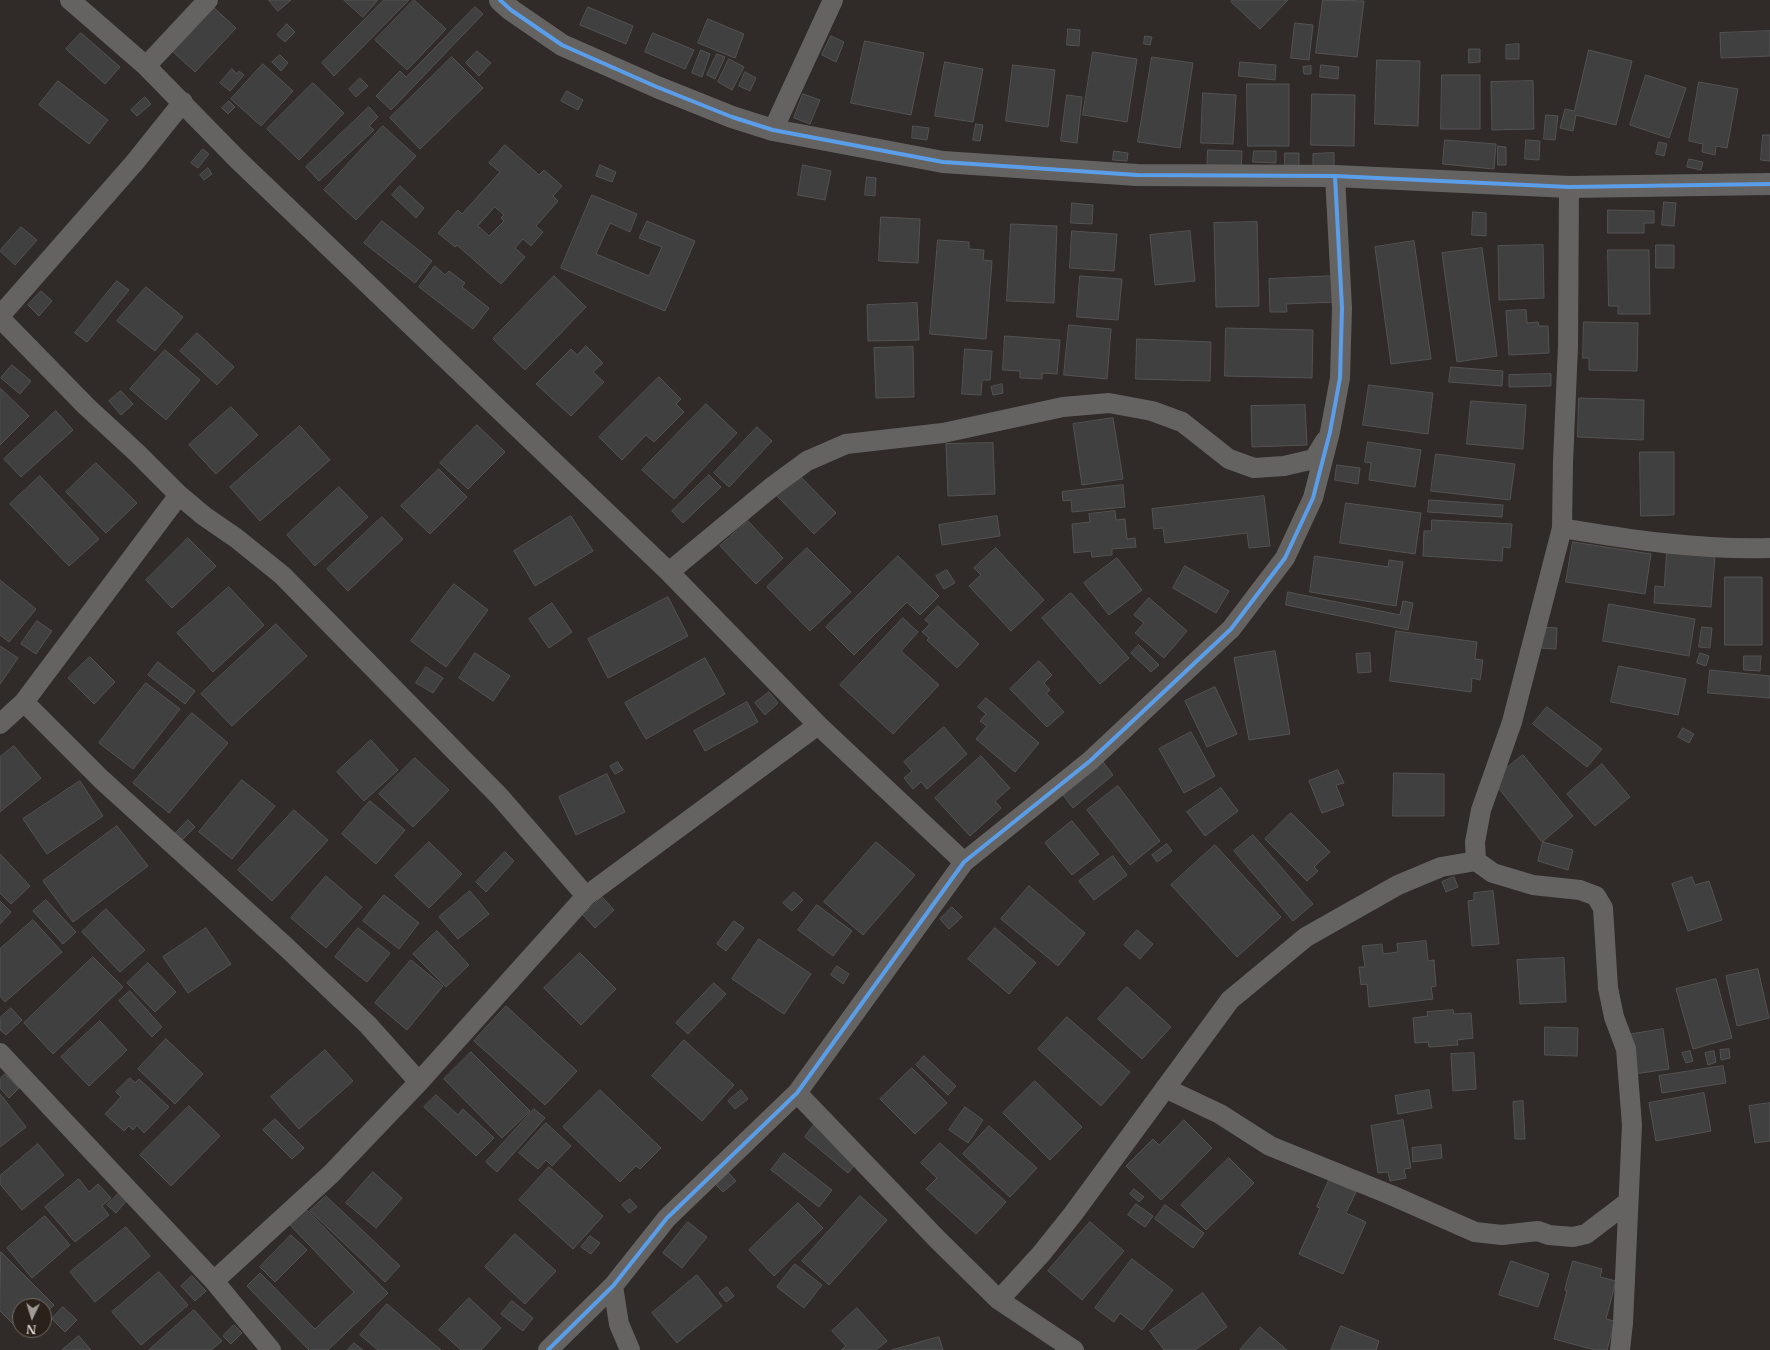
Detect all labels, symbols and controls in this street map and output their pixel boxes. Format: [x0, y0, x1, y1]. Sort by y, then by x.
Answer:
north arrow [12, 1298, 52, 1338]
text: N [26, 1322, 37, 1336]

